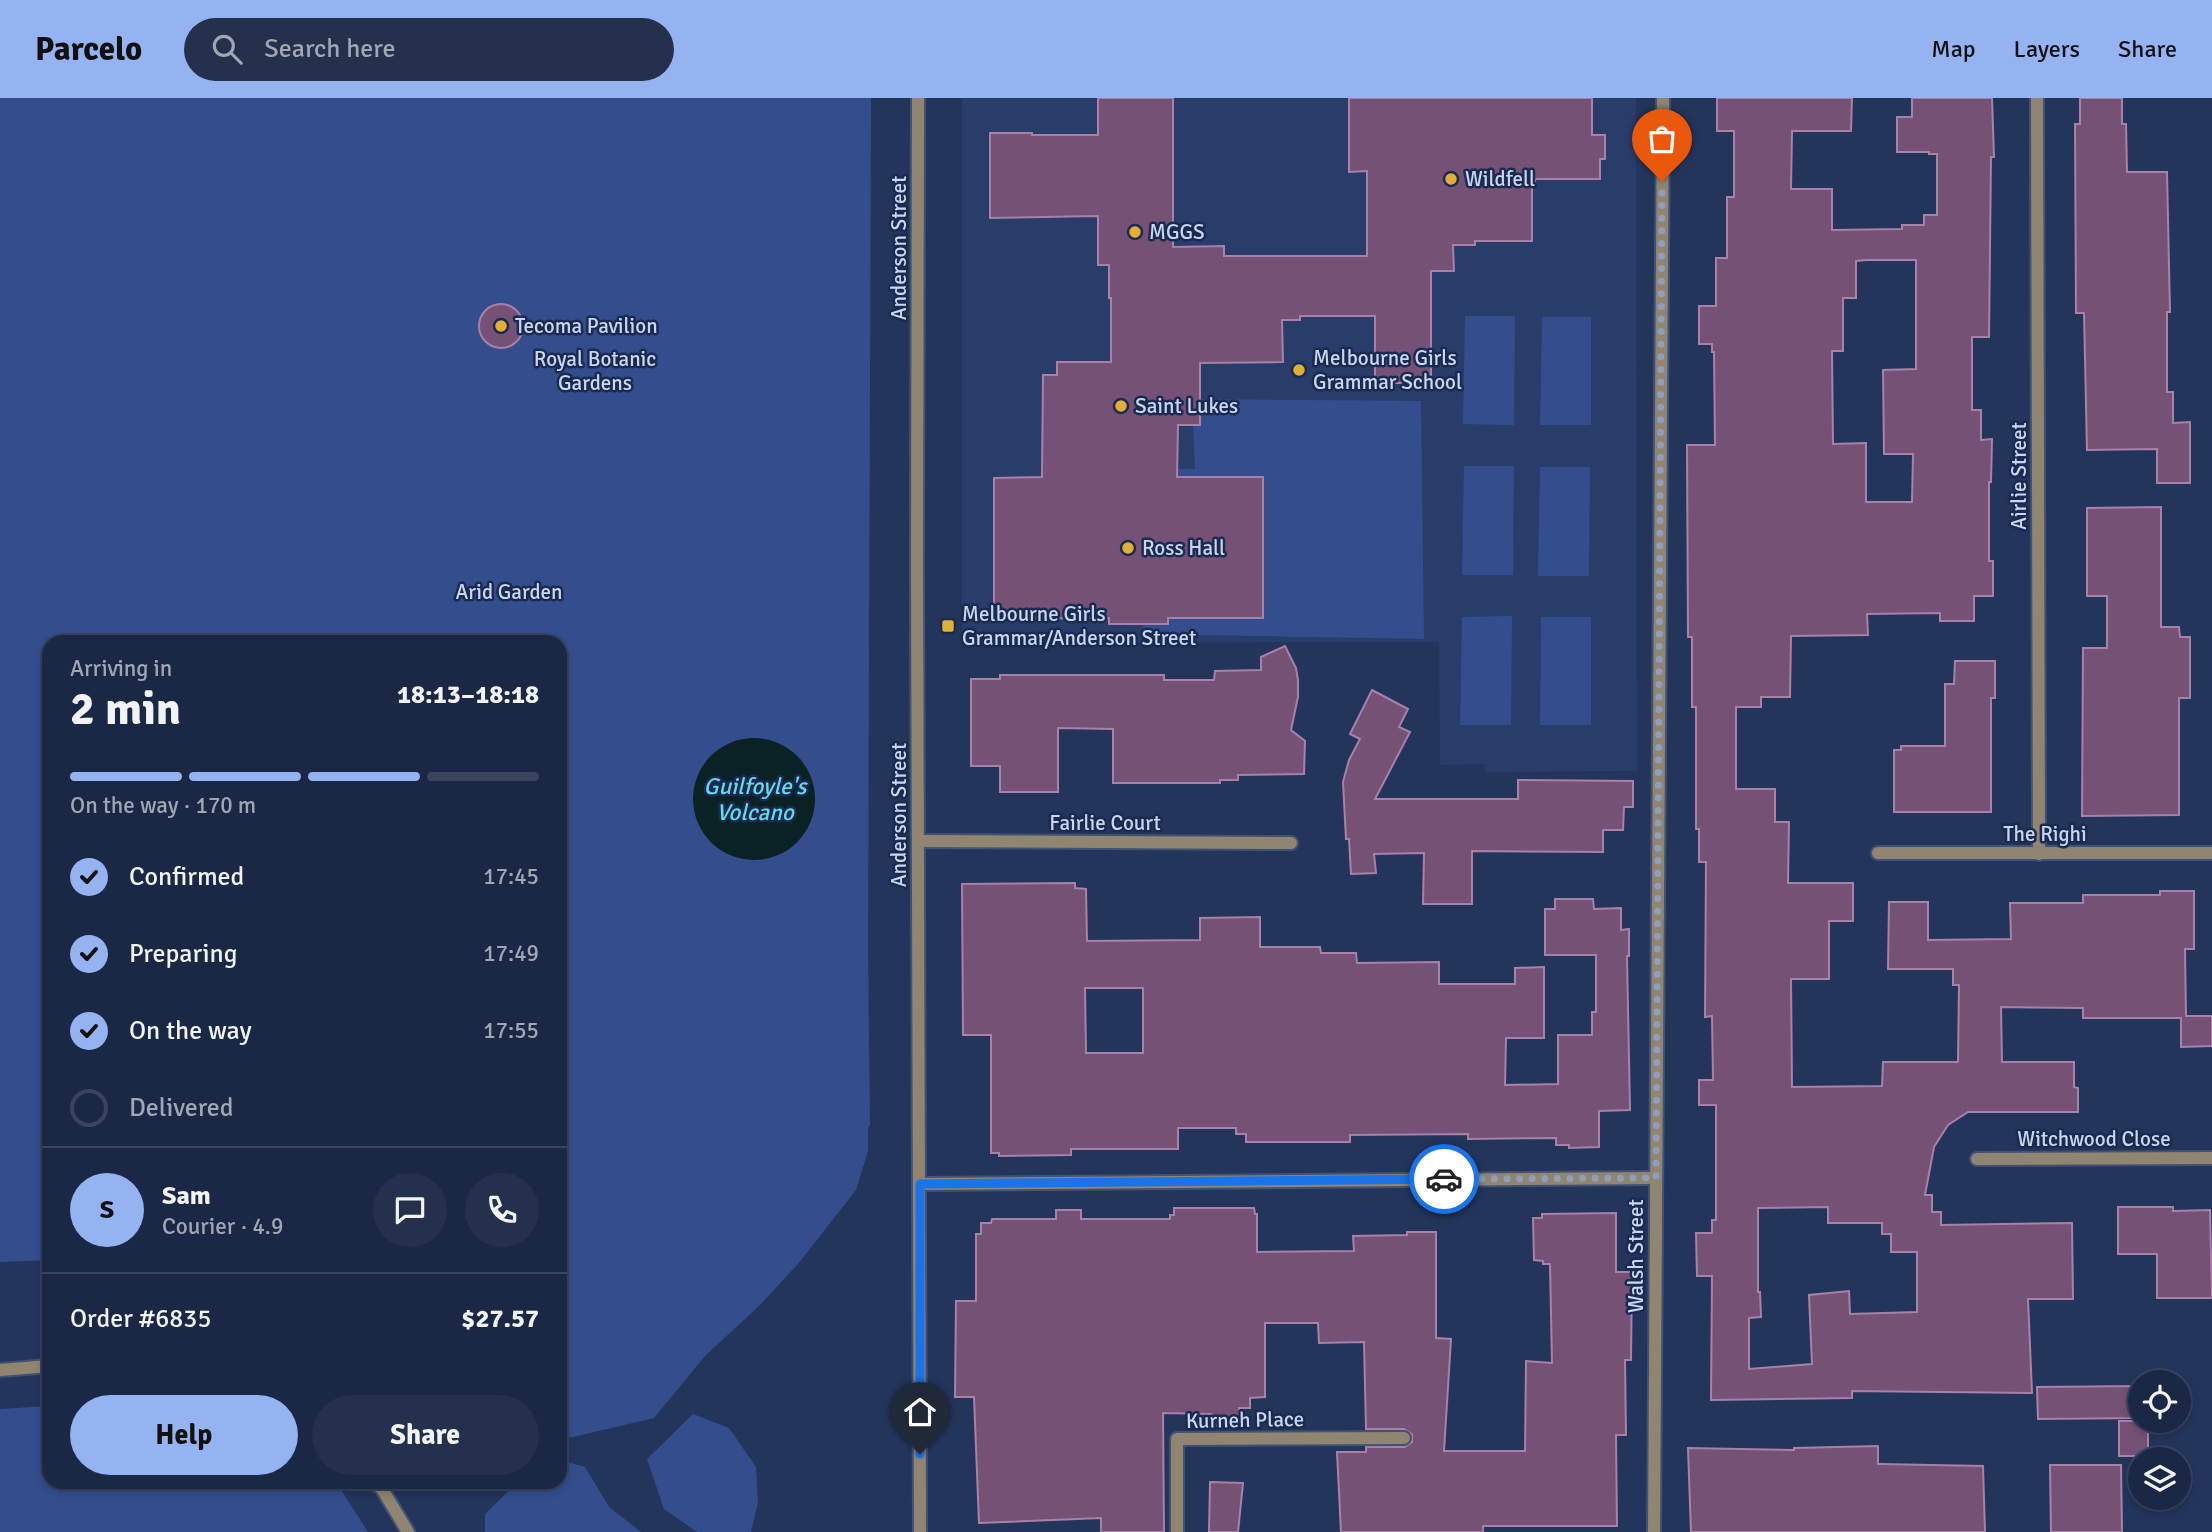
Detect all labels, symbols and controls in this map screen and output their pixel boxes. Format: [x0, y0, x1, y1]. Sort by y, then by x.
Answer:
search box [184, 18, 674, 81]
text: Parcelo [35, 29, 142, 70]
icon: search [208, 30, 246, 68]
text: Search here [264, 33, 395, 65]
text: Map [1931, 34, 1976, 64]
text: Layers [2014, 34, 2080, 64]
text: Share [2118, 34, 2177, 64]
pin [1632, 109, 1692, 181]
icon: bag [1643, 120, 1681, 158]
place label: Wildfell [1465, 166, 1535, 192]
marker: Wildfell [1443, 171, 1459, 187]
street label: Anderson Street [886, 176, 912, 320]
place label: MGGS [1149, 219, 1205, 245]
marker: MGGS [1127, 224, 1143, 240]
place label: Tecoma Pavilion [515, 313, 658, 339]
marker: Tecoma Pavilion [493, 318, 509, 334]
place label: Melbourne Girls Grammar School [1313, 345, 1462, 395]
park label: Royal Botanic Gardens [534, 346, 656, 396]
marker: Melbourne Girls Grammar School [1291, 362, 1307, 378]
place label: Saint Lukes [1135, 393, 1238, 419]
marker: Saint Lukes [1113, 398, 1129, 414]
street label: Airlie Street [2006, 422, 2032, 530]
place label: Ross Hall [1142, 535, 1225, 561]
marker: Ross Hall [1120, 540, 1136, 556]
park label: Arid Garden [455, 579, 563, 605]
place label: Melbourne Girls Grammar/Anderson Street [962, 601, 1196, 651]
marker: Melbourne Girls Grammar/Anderson Street [940, 618, 956, 634]
text: Arriving in [70, 654, 172, 683]
text: 18:13–18:18 [397, 679, 539, 711]
text: 2 min [70, 681, 181, 737]
street label: Anderson Street [886, 743, 912, 887]
water label: Guilfoyle's Volcano [704, 772, 808, 827]
text: On the way · 170 m [70, 791, 256, 820]
street label: Fairlie Court [1049, 810, 1161, 836]
street label: The Righi [2003, 821, 2087, 847]
icon: check [70, 858, 108, 896]
text: Confirmed [129, 861, 244, 893]
text: 17:45 [483, 862, 539, 891]
icon: check [70, 935, 108, 973]
text: Preparing [129, 938, 237, 970]
text: 17:49 [483, 939, 539, 968]
icon: check [70, 1012, 108, 1050]
text: On the way [129, 1015, 252, 1047]
text: 17:55 [483, 1016, 539, 1045]
text: Delivered [129, 1092, 234, 1124]
street label: Witchwood Close [2017, 1126, 2171, 1152]
courier [1409, 1144, 1479, 1214]
icon: car [1425, 1160, 1463, 1198]
button: chat [373, 1173, 447, 1247]
button: phone [465, 1173, 539, 1247]
text: Sam [162, 1180, 211, 1212]
text: S [100, 1194, 114, 1226]
street label: Walsh Street [1623, 1199, 1649, 1313]
text: Courier · 4.9 [162, 1212, 283, 1241]
text: Order #6835 [70, 1303, 211, 1335]
text: $27.57 [461, 1303, 539, 1335]
map controls [2128, 1370, 2191, 1510]
button: locate [2128, 1370, 2191, 1433]
pin [890, 1382, 950, 1454]
icon: home [901, 1393, 939, 1431]
button: Help [70, 1395, 298, 1475]
button: Share [312, 1395, 539, 1475]
street label: Kurneh Place [1186, 1406, 1304, 1434]
button: layers [2128, 1447, 2191, 1510]

